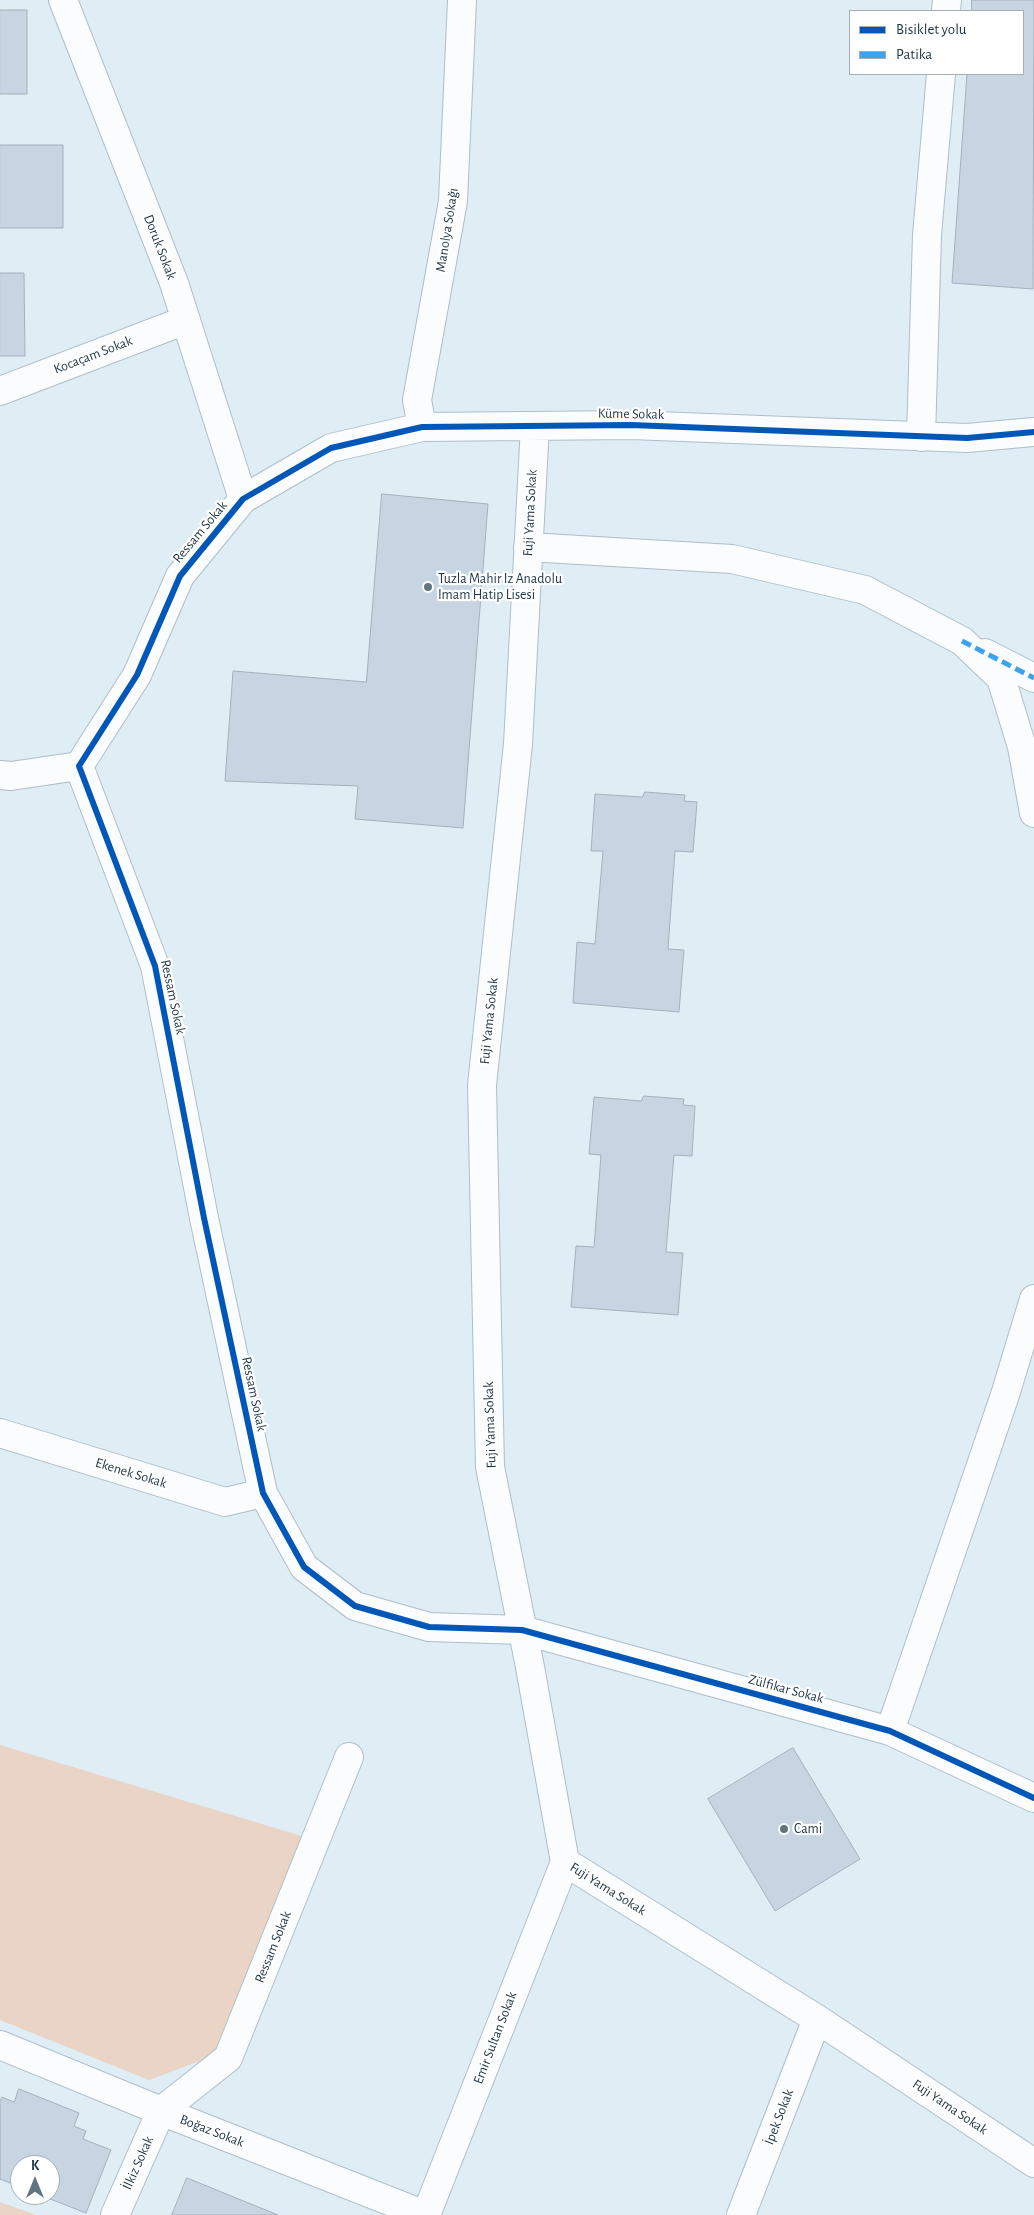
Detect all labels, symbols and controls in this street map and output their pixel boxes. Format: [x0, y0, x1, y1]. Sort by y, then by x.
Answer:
legend [849, 10, 1024, 75]
text: Bisiklet yolu [896, 22, 967, 37]
text: Patika [896, 47, 932, 62]
street label: Manolya Sokağı [432, 187, 462, 273]
street label: Doruk Sokak [140, 212, 180, 282]
street label: Kocaçam Sokak [51, 332, 135, 378]
street label: Küme Sokak [598, 405, 664, 423]
street label: Fuji Yama Sokak [519, 469, 541, 557]
street label: Ressam Sokak [169, 497, 231, 567]
place label: Tuzla Mahir Iz Anadolu Imam Hatip Lisesi [438, 571, 562, 604]
marker: Tuzla Mahir Iz Anadolu Imam Hatip Lisesi [422, 581, 434, 593]
street label: Ressam Sokak [157, 958, 189, 1036]
street label: Fuji Yama Sokak [476, 977, 502, 1065]
street label: Ressam Sokak [238, 1355, 270, 1433]
street label: Fuji Yama Sokak [480, 1381, 500, 1469]
street label: Ekenek Sokak [93, 1454, 169, 1492]
street label: Zülfikar Sokak [747, 1671, 825, 1707]
place label: Cami [794, 1821, 822, 1837]
marker: Cami [778, 1823, 790, 1835]
street label: Fuji Yama Sokak [567, 1859, 649, 1919]
street label: Ressam Sokak [251, 1909, 295, 1985]
street label: Emir Sultan Sokak [470, 1989, 520, 2087]
street label: Fuji Yama Sokak [909, 2076, 991, 2138]
street label: İpek Sokak [761, 2087, 797, 2147]
street label: Boğaz Sokak [177, 2111, 247, 2151]
street label: İlkiz Sokak [119, 2133, 157, 2193]
north arrow [10, 2155, 60, 2205]
text: K [31, 2159, 39, 2173]

